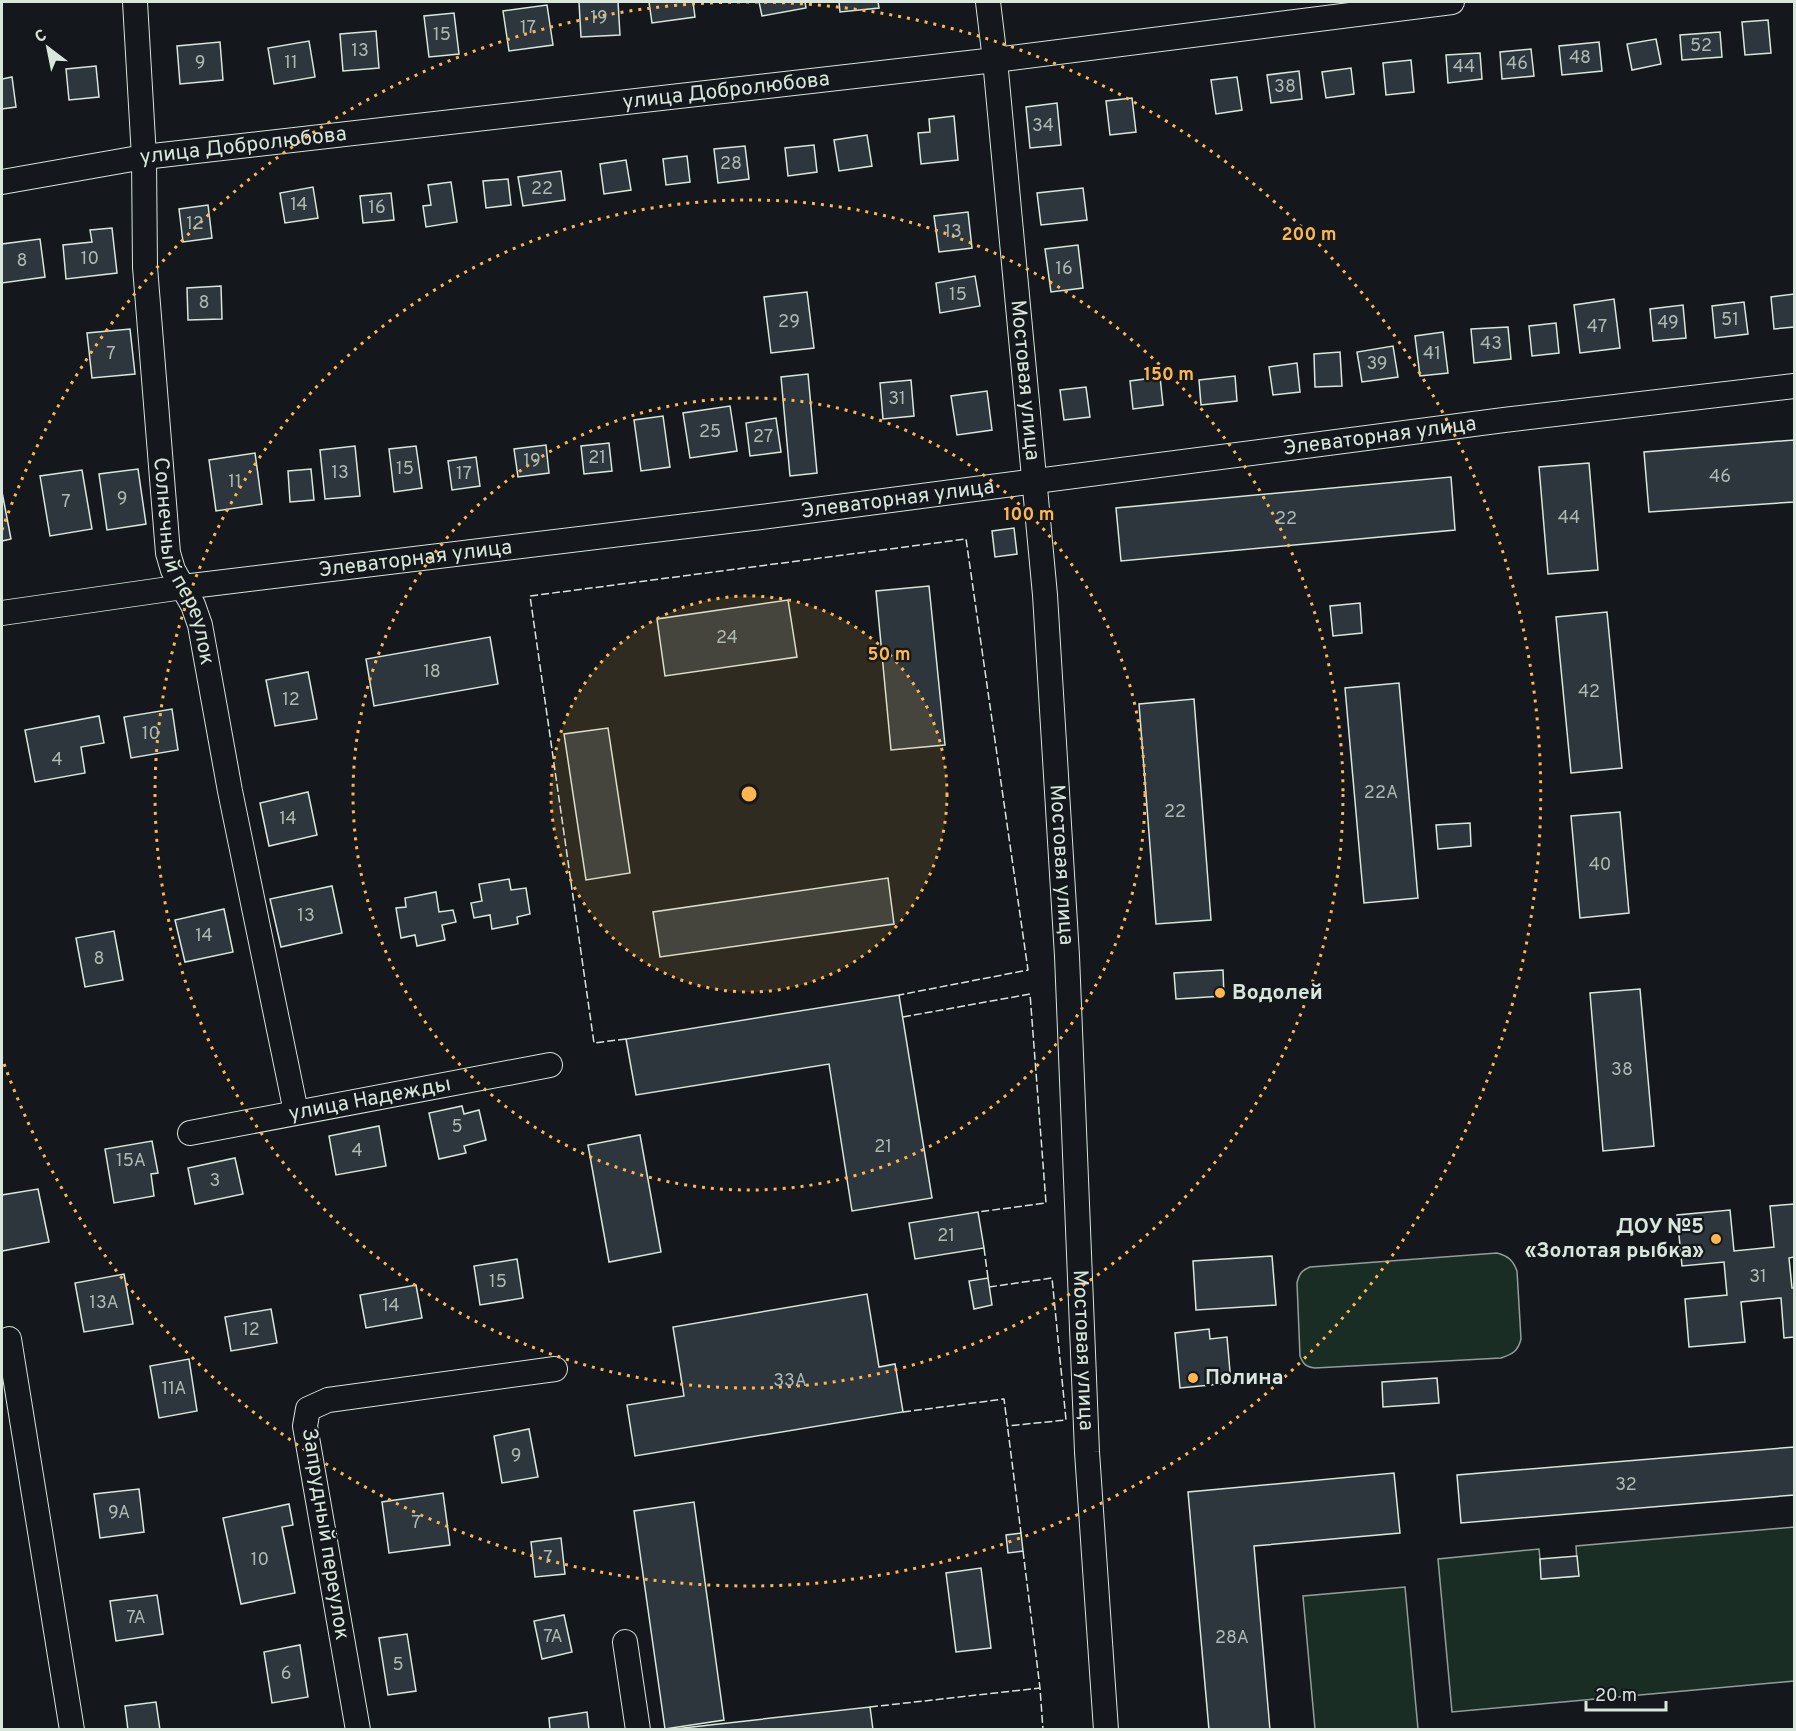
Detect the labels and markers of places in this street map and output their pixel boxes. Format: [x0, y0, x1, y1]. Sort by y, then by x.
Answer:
centre of rings [739, 784, 759, 804]
place label: Водолей [1232, 980, 1323, 1007]
marker: Водолей [1213, 986, 1227, 1000]
place label: ДОУ №5 «Золотая рыбка» [1525, 1214, 1704, 1265]
marker: ДОУ №5 «Золотая рыбка» [1709, 1232, 1723, 1246]
place label: Полина [1205, 1365, 1283, 1392]
marker: Полина [1186, 1371, 1200, 1385]

